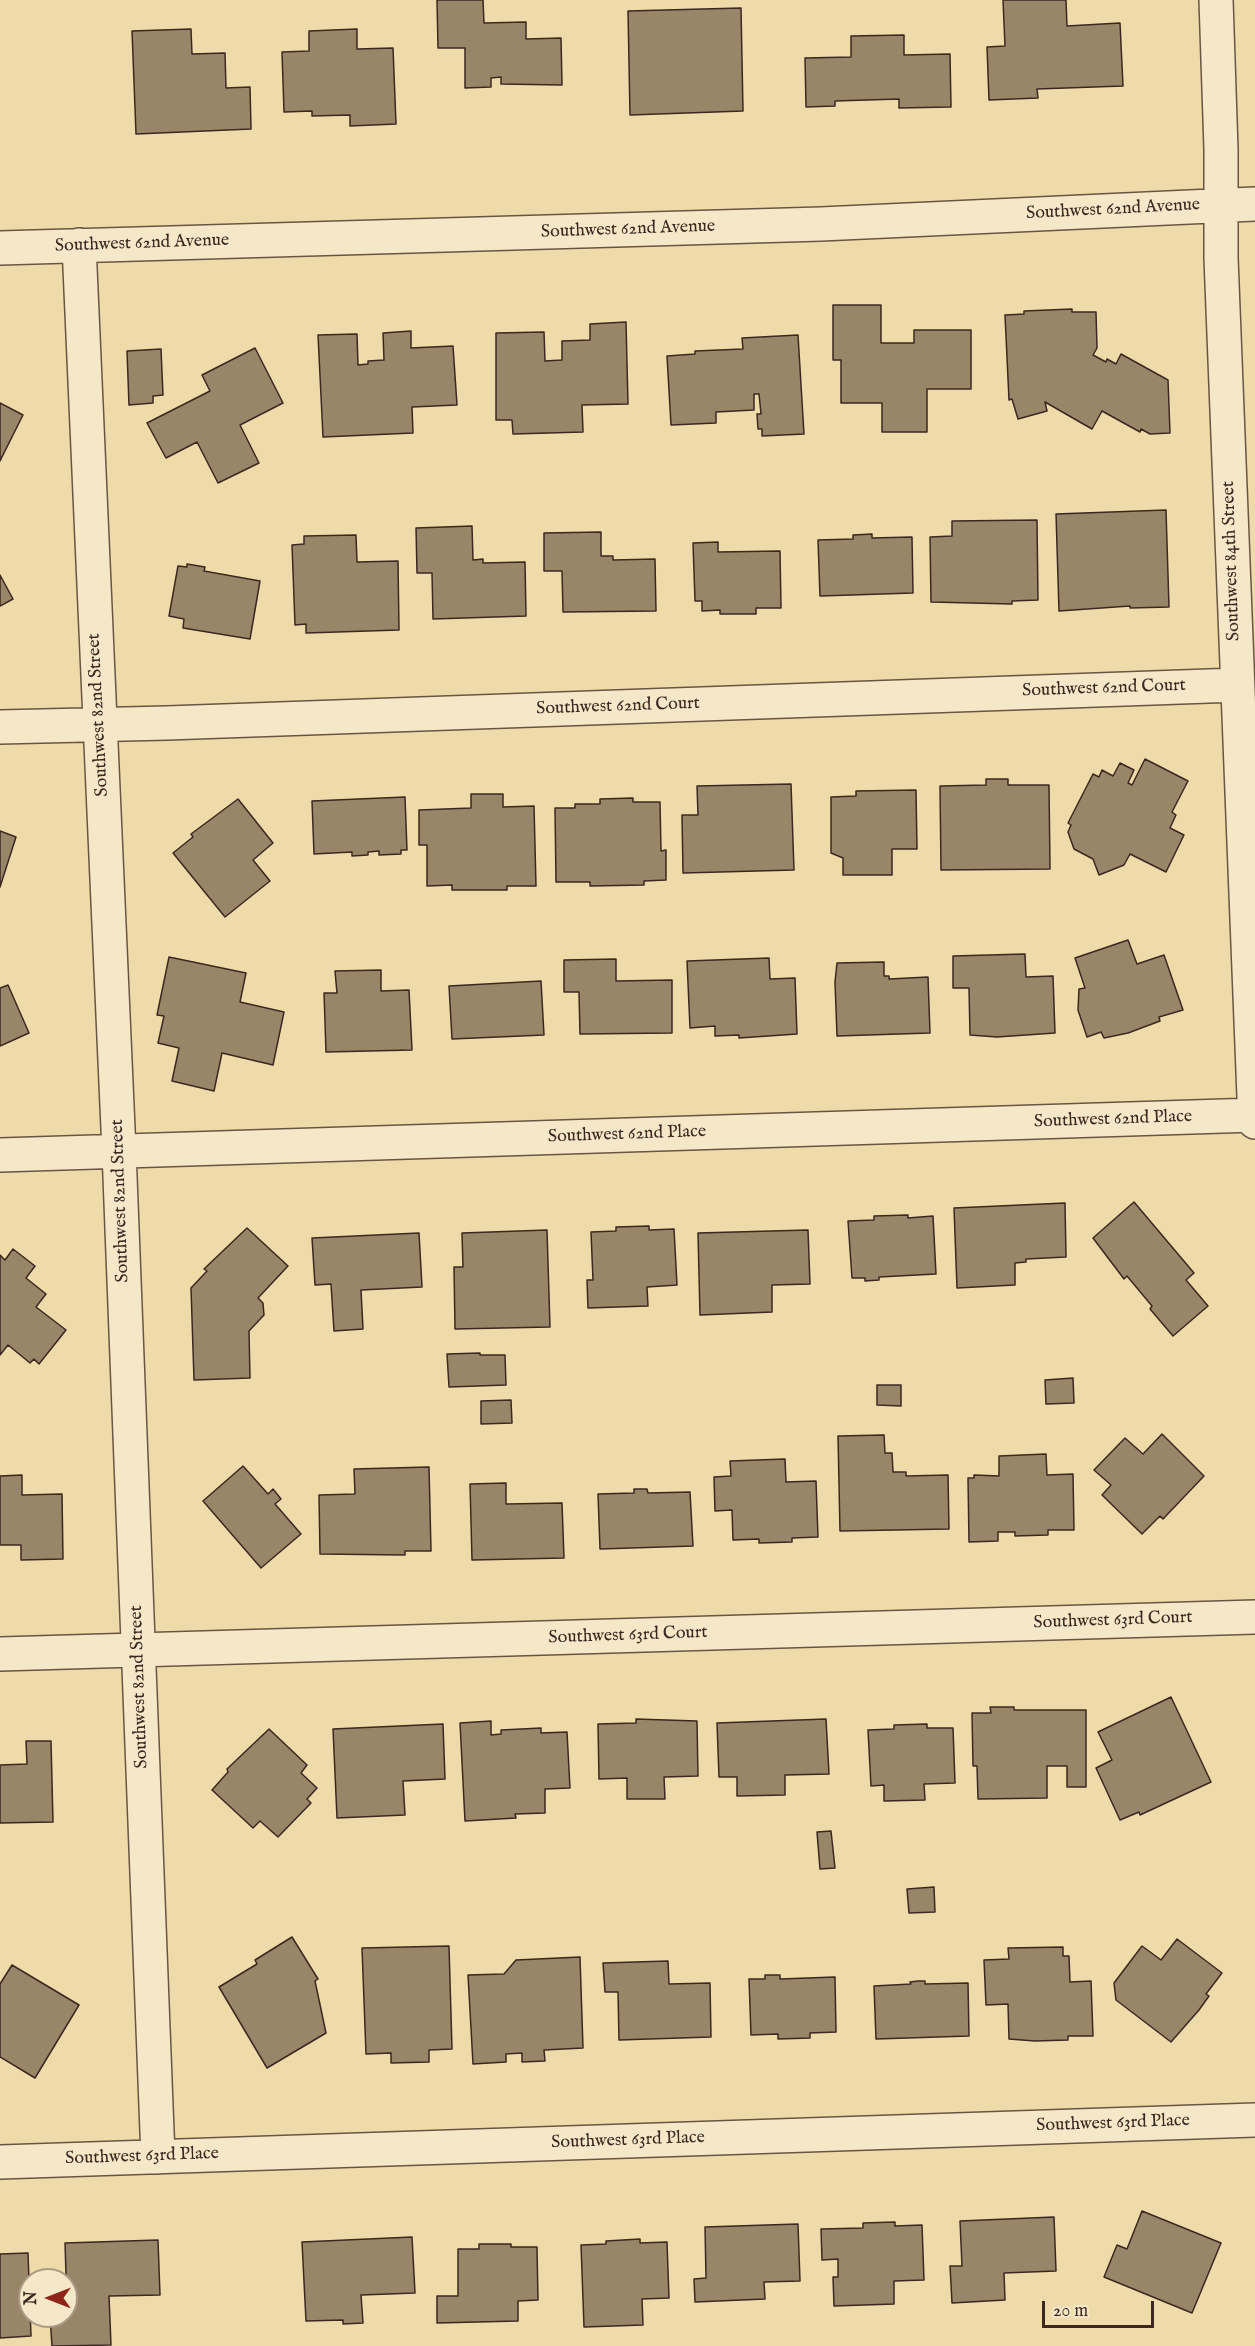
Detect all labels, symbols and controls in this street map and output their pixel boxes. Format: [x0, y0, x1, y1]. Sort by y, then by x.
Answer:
street label: Southwest 62nd Avenue [1025, 195, 1201, 225]
street label: Southwest 62nd Avenue [541, 216, 715, 244]
street label: Southwest 62nd Avenue [55, 230, 229, 258]
street label: Southwest 84th Street [1218, 480, 1246, 642]
street label: Southwest 82nd Street [84, 633, 114, 797]
street label: Southwest 62nd Court [1022, 675, 1186, 703]
street label: Southwest 62nd Court [536, 693, 700, 721]
street label: Southwest 62nd Place [1033, 1106, 1193, 1134]
street label: Southwest 82nd Street [107, 1119, 135, 1283]
street label: Southwest 62nd Place [547, 1121, 707, 1149]
street label: Southwest 82nd Street [126, 1605, 154, 1769]
street label: Southwest 63rd Court [1033, 1607, 1193, 1635]
street label: Southwest 63rd Court [548, 1622, 708, 1650]
street label: Southwest 63rd Place [1036, 2111, 1190, 2137]
street label: Southwest 63rd Place [551, 2128, 705, 2154]
street label: Southwest 63rd Place [65, 2144, 219, 2170]
north arrow [18, 2268, 78, 2328]
scale bar [1045, 2289, 1158, 2327]
text: N [22, 2291, 42, 2305]
text: 20 m [1053, 2300, 1088, 2323]

